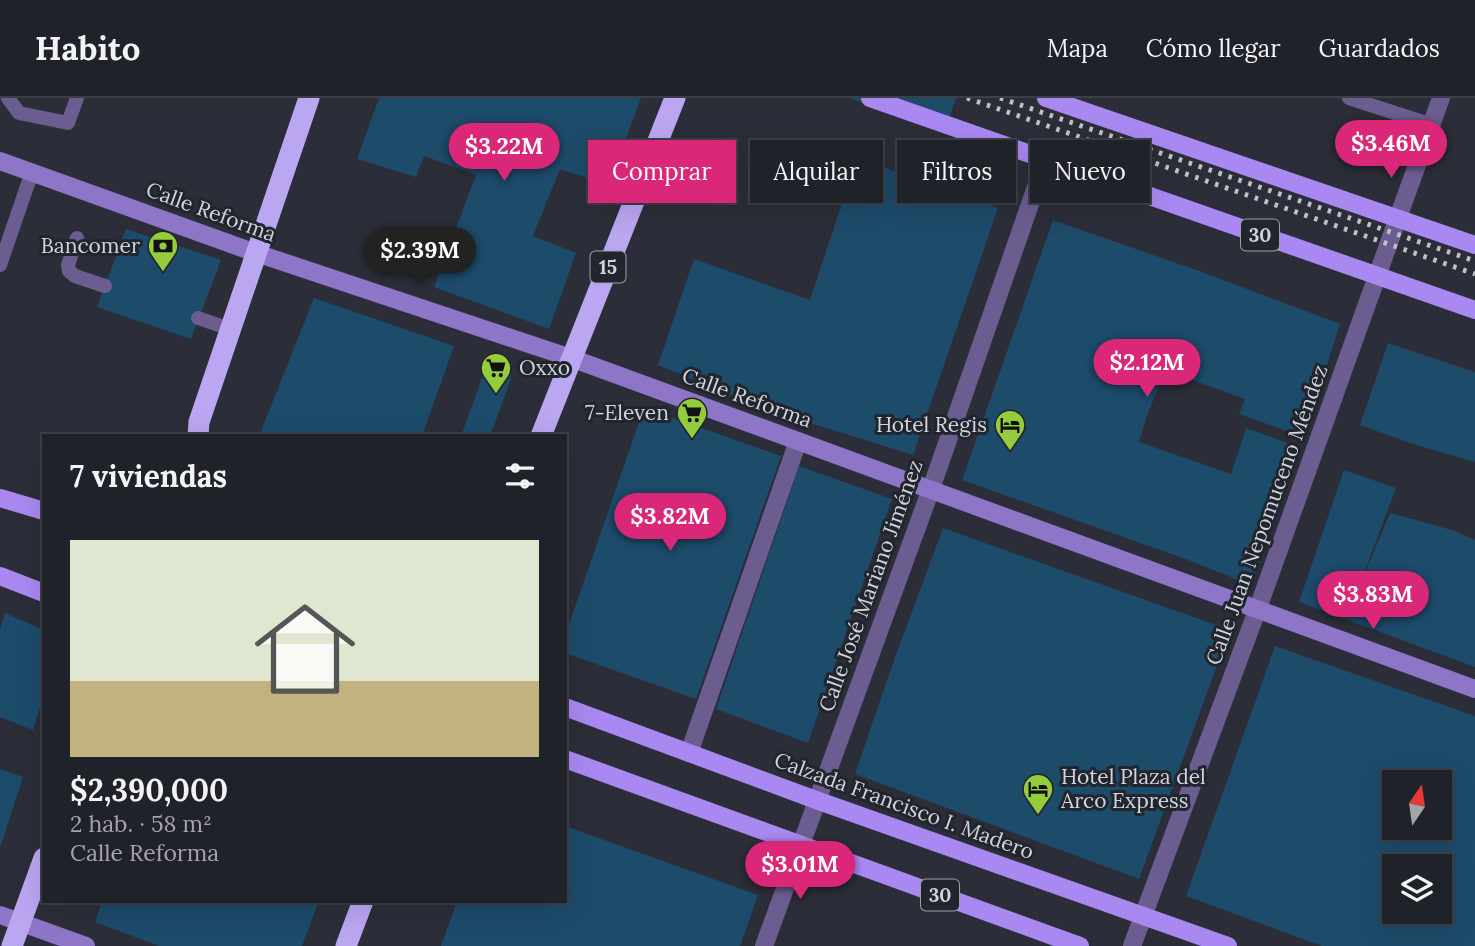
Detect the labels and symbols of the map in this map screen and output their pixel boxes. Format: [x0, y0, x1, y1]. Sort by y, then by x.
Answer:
pin: $3.46M [1334, 120, 1448, 180]
pin: $3.22M [447, 123, 561, 183]
street label: Calle Reforma [143, 176, 280, 248]
road number: 30 [1241, 220, 1279, 251]
pin: $2.39M [363, 228, 477, 287]
bank icon: Bancomer [146, 229, 180, 273]
place label: Bancomer [41, 232, 140, 259]
road number: 15 [590, 252, 626, 282]
pin: $2.12M [1090, 340, 1204, 399]
supermarket icon: Oxxo [479, 351, 513, 395]
place label: Oxxo [519, 354, 570, 381]
street label: Calle Juan Nepomuceno Méndez [1200, 361, 1334, 669]
street label: Calle Reforma [679, 362, 816, 434]
supermarket icon: 7-Eleven [675, 396, 709, 440]
place label: 7-Eleven [585, 399, 669, 426]
hotel icon: Hotel Regis [993, 408, 1027, 452]
place label: Hotel Regis [876, 411, 987, 438]
street label: Calle José Mariano Jiménez [812, 456, 929, 715]
pin: $3.82M [613, 494, 727, 553]
pin: $3.83M [1316, 572, 1430, 631]
street label: Calzada Francisco I. Madero [771, 746, 1038, 865]
place label: Hotel Plaza del Arco Express [1060, 763, 1206, 814]
north arrow [1382, 770, 1452, 840]
hotel icon: Hotel Plaza del Arco Express [1021, 772, 1055, 816]
pin: $3.01M [743, 842, 857, 901]
road number: 30 [921, 880, 959, 910]

